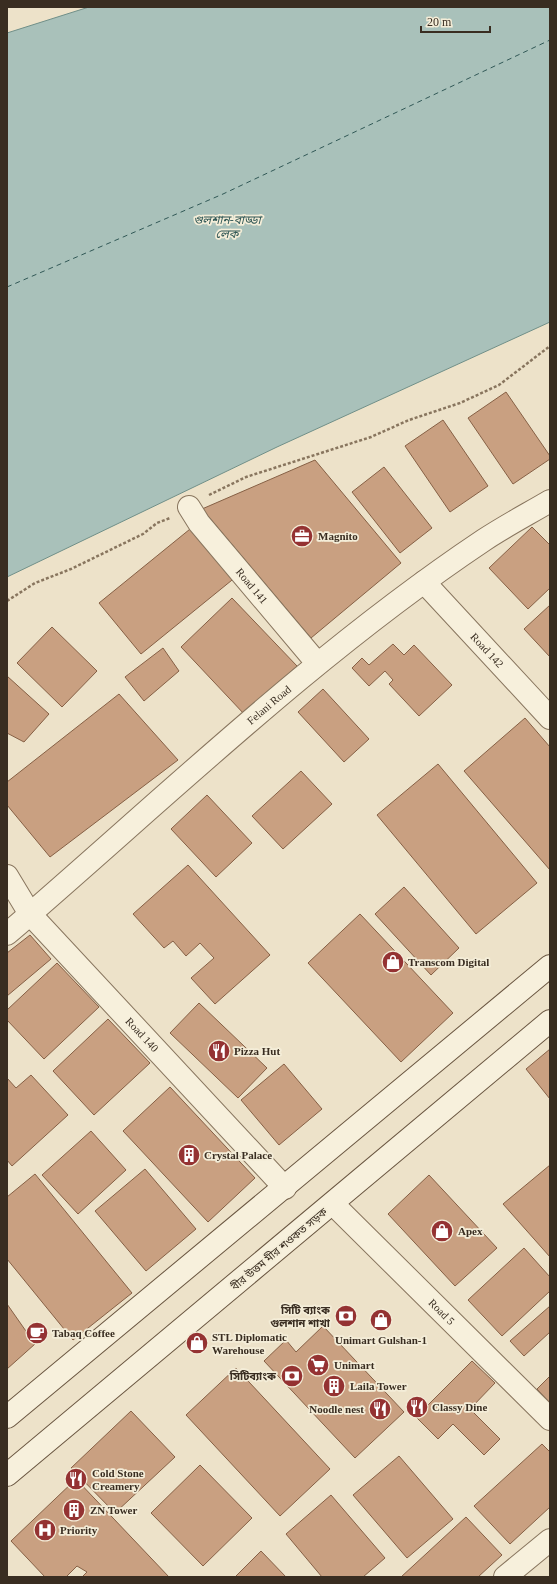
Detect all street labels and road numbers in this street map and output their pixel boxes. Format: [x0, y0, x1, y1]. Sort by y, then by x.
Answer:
street label: Road 141 [234, 566, 270, 606]
street label: Road 142 [468, 631, 506, 670]
street label: Felani Road [245, 683, 294, 727]
street label: Road 140 [123, 1015, 161, 1054]
street label: বীর উত্তম মীর শওকত সড়ক [228, 1205, 329, 1293]
street label: Road 5 [426, 1296, 457, 1327]

